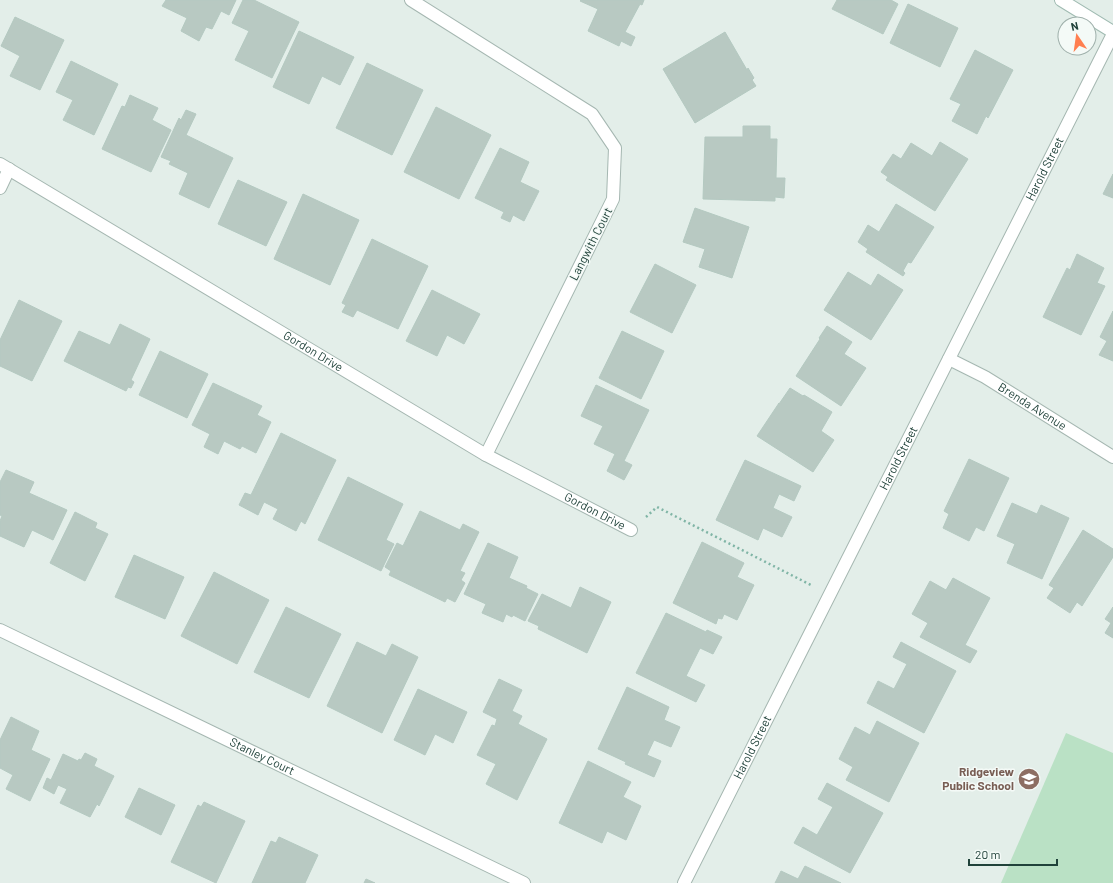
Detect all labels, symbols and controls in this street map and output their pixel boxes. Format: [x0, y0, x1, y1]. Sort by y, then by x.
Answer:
north arrow [1057, 16, 1097, 56]
text: N [1070, 19, 1080, 33]
street label: Harold Street [1022, 134, 1066, 203]
street label: Langwith Court [566, 205, 614, 282]
street label: Gordon Drive [281, 327, 346, 374]
street label: Brenda Avenue [996, 379, 1070, 432]
street label: Harold Street [876, 424, 920, 492]
street label: Gordon Drive [562, 489, 628, 532]
street label: Harold Street [730, 713, 774, 781]
street label: Stanley Court [228, 734, 297, 777]
place label: Ridgeview Public School [942, 764, 1015, 792]
school or university icon: Ridgeview Public School [1016, 766, 1042, 792]
scale bar [969, 841, 1057, 867]
text: 20 m [975, 847, 1001, 861]

